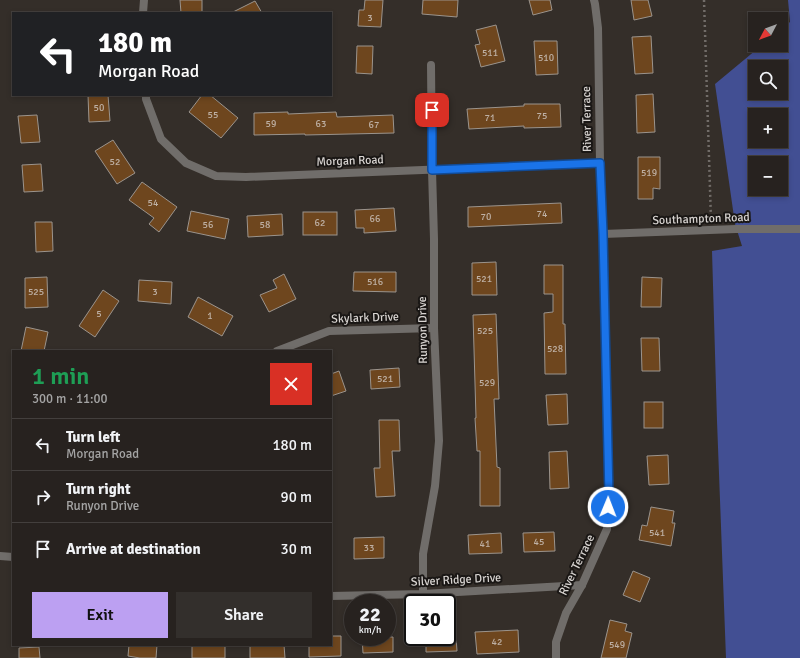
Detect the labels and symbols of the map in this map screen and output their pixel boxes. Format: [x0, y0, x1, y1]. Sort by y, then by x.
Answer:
house number: 3 [367, 12, 373, 24]
north arrow [748, 12, 788, 52]
house number: 511 [482, 47, 498, 59]
house number: 510 [538, 52, 554, 64]
street label: River Terrace [579, 86, 595, 152]
pin [415, 93, 449, 127]
house number: 50 [94, 102, 104, 114]
house number: 55 [208, 109, 218, 121]
house number: 75 [537, 110, 547, 122]
house number: 71 [485, 112, 495, 124]
house number: 59 [266, 118, 276, 130]
house number: 63 [316, 118, 326, 130]
house number: 67 [369, 119, 379, 131]
street label: Morgan Road [316, 152, 384, 170]
house number: 52 [110, 156, 120, 168]
house number: 519 [641, 167, 657, 179]
house number: 54 [148, 197, 159, 209]
house number: 74 [537, 208, 548, 220]
street label: Southampton Road [652, 210, 750, 228]
house number: 70 [481, 211, 491, 223]
house number: 66 [370, 213, 380, 225]
house number: 62 [315, 217, 325, 229]
house number: 56 [203, 219, 213, 231]
house number: 58 [260, 219, 270, 231]
house number: 521 [476, 273, 492, 285]
house number: 516 [367, 276, 383, 288]
house number: 525 [28, 286, 44, 298]
house number: 3 [152, 286, 158, 298]
street label: Runyon Drive [415, 296, 431, 364]
house number: 5 [96, 308, 102, 320]
street label: Skylark Drive [331, 309, 399, 327]
house number: 1 [207, 310, 213, 322]
house number: 525 [477, 325, 493, 337]
house number: 528 [547, 343, 563, 355]
house number: 521 [377, 373, 393, 385]
house number: 529 [479, 377, 495, 389]
position arrow [587, 486, 629, 528]
house number: 541 [649, 527, 665, 539]
street label: River Terrace [556, 532, 598, 598]
house number: 45 [534, 536, 544, 548]
house number: 41 [480, 538, 490, 550]
house number: 33 [364, 542, 374, 554]
street label: Silver Ridge Drive [411, 570, 501, 590]
speed limit sign: 30 [404, 594, 456, 646]
house number: 42 [492, 636, 502, 648]
house number: 549 [609, 639, 625, 651]

